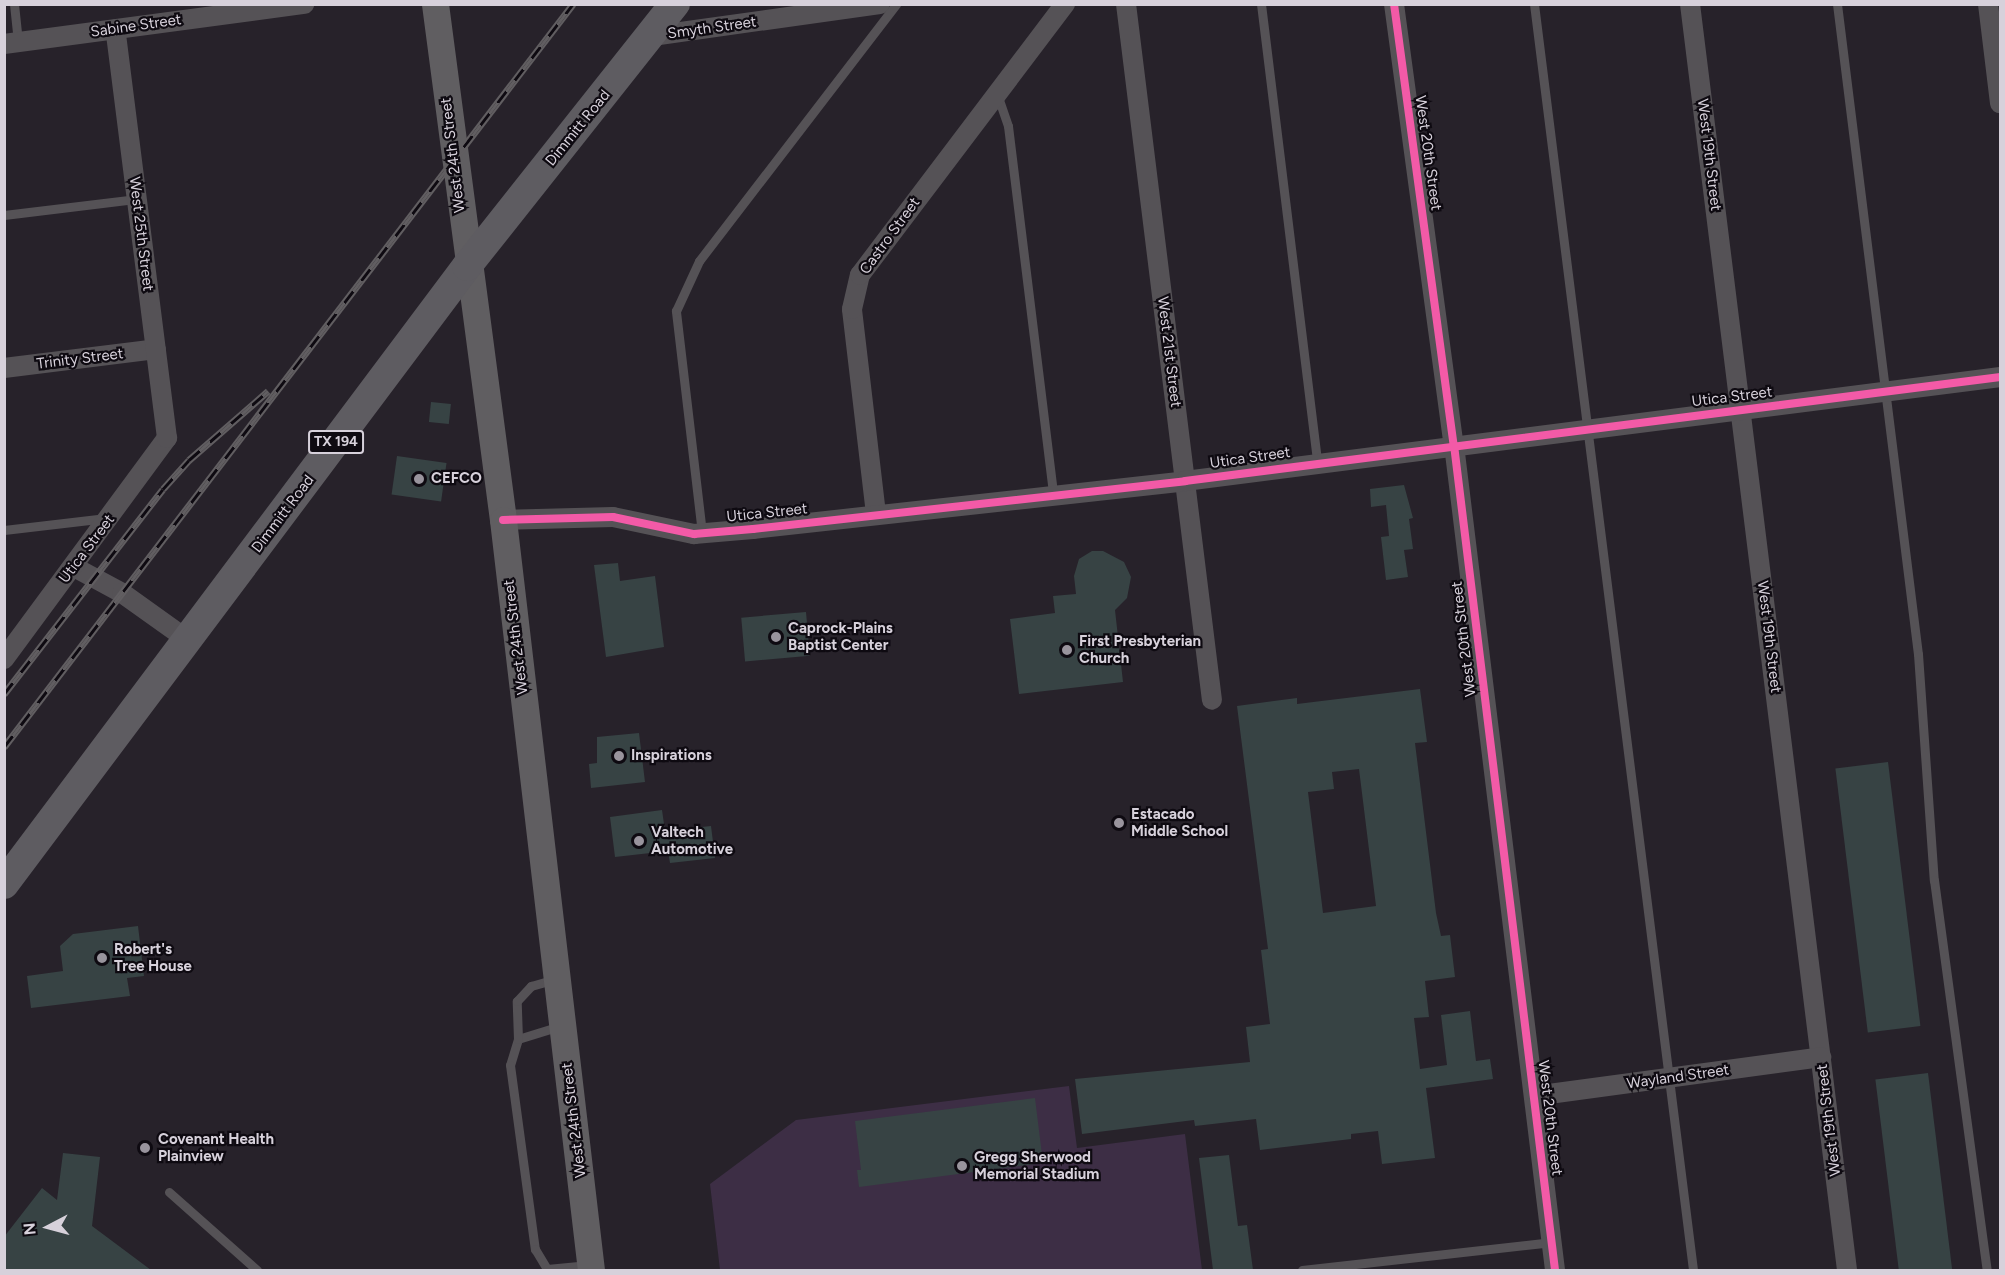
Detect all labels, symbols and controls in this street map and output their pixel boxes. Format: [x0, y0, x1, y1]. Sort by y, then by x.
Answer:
street label: Sabine Street [89, 11, 183, 41]
street label: Smyth Street [666, 13, 758, 43]
street label: Dimmitt Road [542, 86, 614, 170]
street label: West 20th Street [1411, 94, 1445, 212]
street label: West 24th Street [437, 96, 469, 214]
street label: West 19th Street [1693, 98, 1725, 212]
street label: West 25th Street [125, 176, 157, 292]
street label: Castro Street [856, 194, 924, 278]
street label: West 21st Street [1153, 296, 1185, 408]
street label: Trinity Street [36, 345, 124, 373]
street label: Utica Street [1691, 383, 1773, 411]
road number: TX 194 [308, 431, 364, 453]
street label: Utica Street [1209, 443, 1291, 473]
place label: CEFCO [431, 470, 482, 488]
street label: Dimmitt Road [248, 472, 318, 556]
marker: CEFCO [412, 472, 426, 486]
street label: Utica Street [726, 500, 808, 526]
street label: Utica Street [55, 511, 119, 587]
street label: West 24th Street [500, 578, 532, 696]
street label: West 20th Street [1448, 580, 1480, 698]
street label: West 19th Street [1753, 580, 1785, 694]
place label: Caprock-Plains Baptist Center [788, 619, 893, 654]
marker: Caprock-Plains Baptist Center [769, 630, 783, 644]
place label: First Presbyterian Church [1079, 632, 1201, 667]
marker: First Presbyterian Church [1060, 643, 1074, 657]
place label: Inspirations [631, 747, 712, 765]
marker: Inspirations [612, 749, 626, 763]
place label: Estacado Middle School [1131, 805, 1228, 840]
marker: Estacado Middle School [1112, 816, 1126, 830]
place label: Valtech Automotive [651, 823, 733, 858]
marker: Valtech Automotive [632, 834, 646, 848]
place label: Robert's Tree House [114, 940, 192, 975]
marker: Robert's Tree House [95, 951, 109, 965]
street label: West 20th Street [1534, 1059, 1566, 1177]
street label: West 24th Street [558, 1061, 590, 1179]
street label: Wayland Street [1626, 1061, 1730, 1093]
street label: West 19th Street [1813, 1063, 1845, 1177]
place label: Covenant Health Plainview [158, 1130, 274, 1165]
marker: Covenant Health Plainview [136, 1139, 154, 1157]
place label: Gregg Sherwood Memorial Stadium [974, 1148, 1099, 1183]
marker: Gregg Sherwood Memorial Stadium [955, 1159, 969, 1173]
north arrow [18, 1197, 78, 1257]
text: N [20, 1222, 40, 1236]

